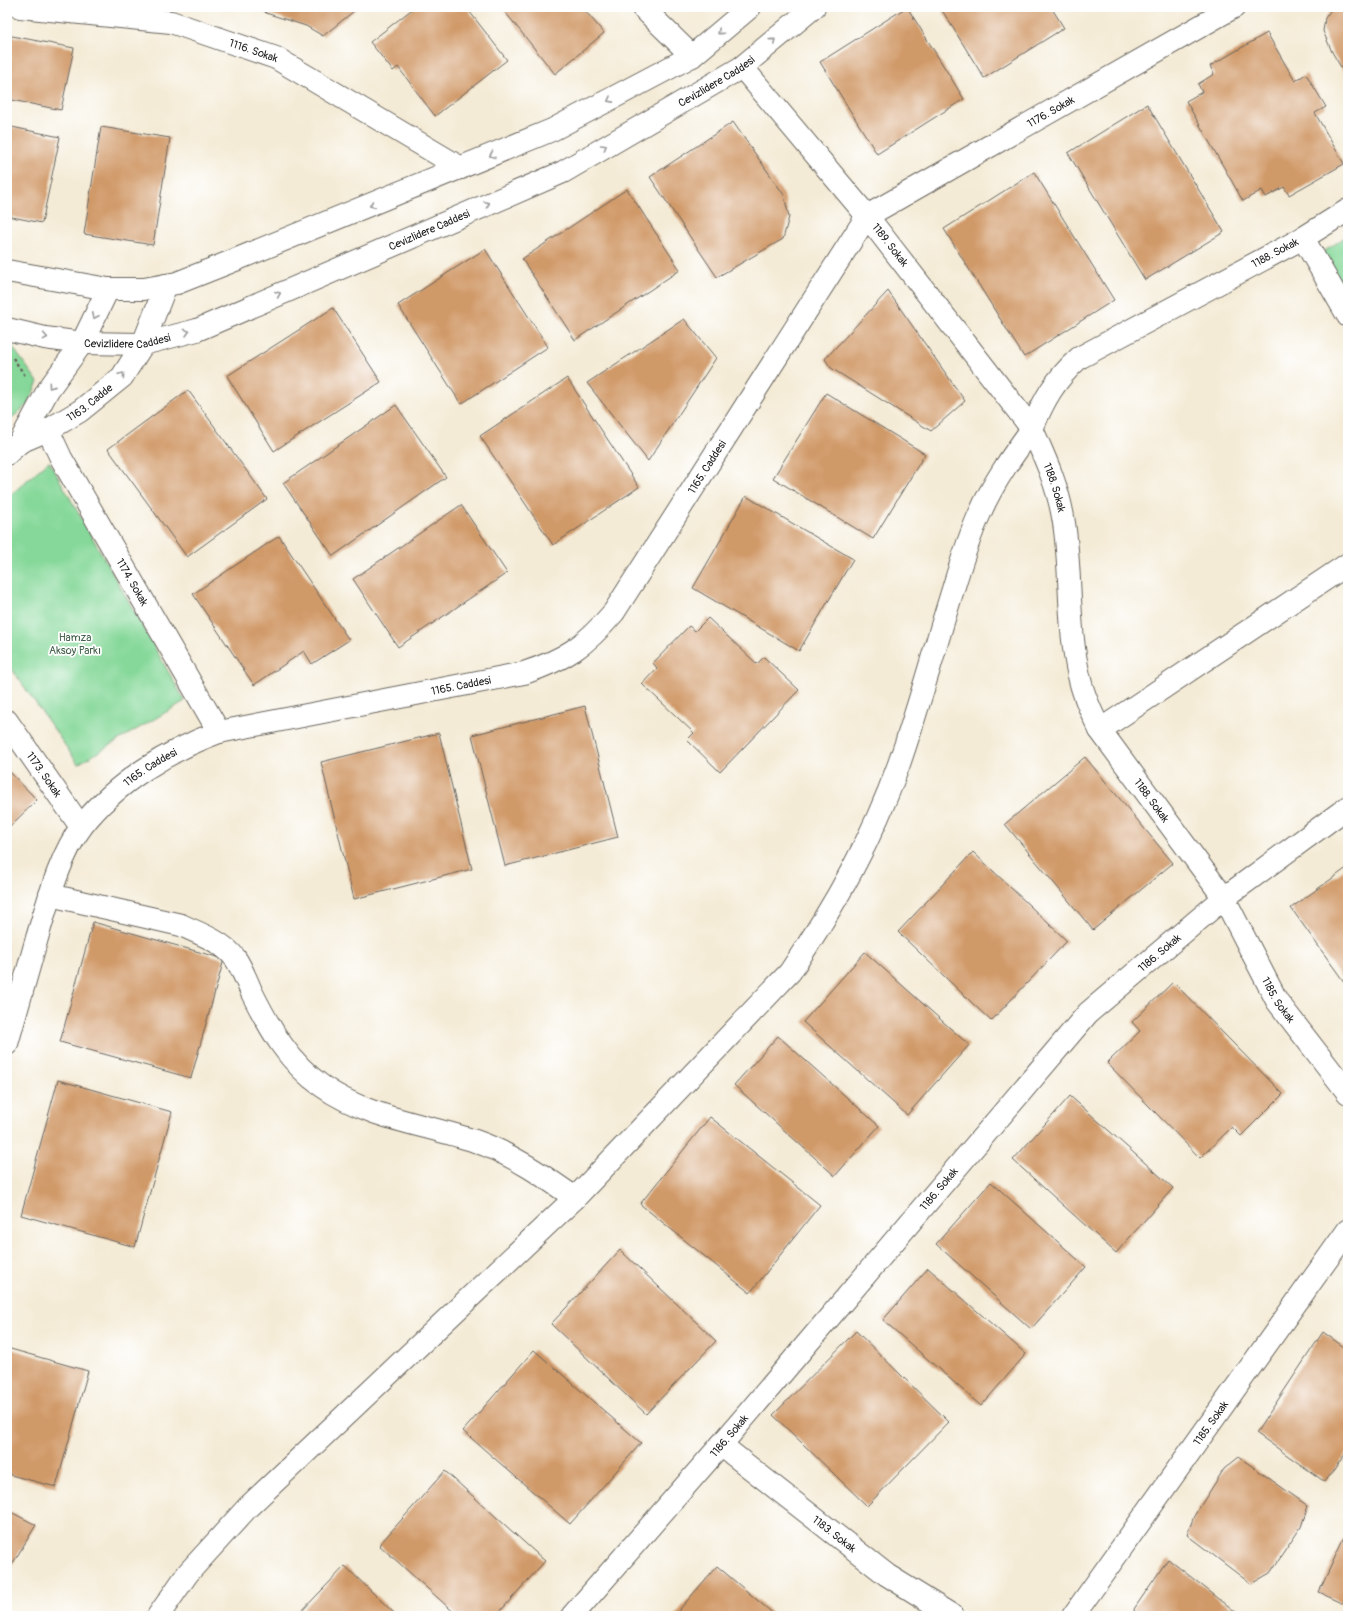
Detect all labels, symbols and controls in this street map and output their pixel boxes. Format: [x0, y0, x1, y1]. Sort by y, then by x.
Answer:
one-way arrow [718, 28, 725, 35]
street label: 1116. Sokak [227, 36, 280, 65]
one-way arrow [768, 38, 776, 45]
street label: Cevizlidere Caddesi [676, 53, 757, 109]
street label: 1176. Sokak [1025, 93, 1077, 130]
one-way arrow [606, 95, 614, 102]
one-way arrow [600, 145, 607, 152]
one-way arrow [489, 150, 497, 158]
one-way arrow [369, 200, 376, 208]
one-way arrow [483, 201, 491, 209]
street label: Cevizlidere Caddesi [387, 207, 472, 253]
street label: 1189. Sokak [869, 221, 911, 270]
street label: 1188. Sokak [1249, 235, 1301, 271]
one-way arrow [274, 290, 281, 298]
one-way arrow [92, 312, 100, 319]
one-way arrow [184, 329, 190, 337]
street label: Cevizlidere Caddesi [84, 331, 172, 350]
one-way arrow [42, 333, 48, 341]
one-way arrow [118, 373, 125, 380]
one-way arrow [49, 381, 56, 388]
street label: 1163. Cadde [64, 381, 115, 424]
street label: 1165. Caddesi [685, 438, 729, 496]
street label: 1188. Sokak [1041, 461, 1069, 514]
street label: 1174. Sokak [114, 556, 151, 608]
park label: Hamza Aksoy Parkı [49, 631, 101, 657]
street label: 1165. Caddesi [430, 673, 492, 697]
street label: 1165. Caddesi [121, 745, 179, 789]
street label: 1173. Sokak [24, 749, 65, 800]
street label: 1188. Sokak [1131, 776, 1173, 825]
street label: 1186. Sokak [1135, 931, 1184, 974]
street label: 1185. Sokak [1259, 975, 1298, 1025]
street label: 1186. Sokak [917, 1164, 961, 1213]
street label: 1185. Sokak [1190, 1398, 1231, 1448]
street label: 1186. Sokak [707, 1411, 751, 1460]
street label: 1183. Sokak [810, 1513, 859, 1555]

